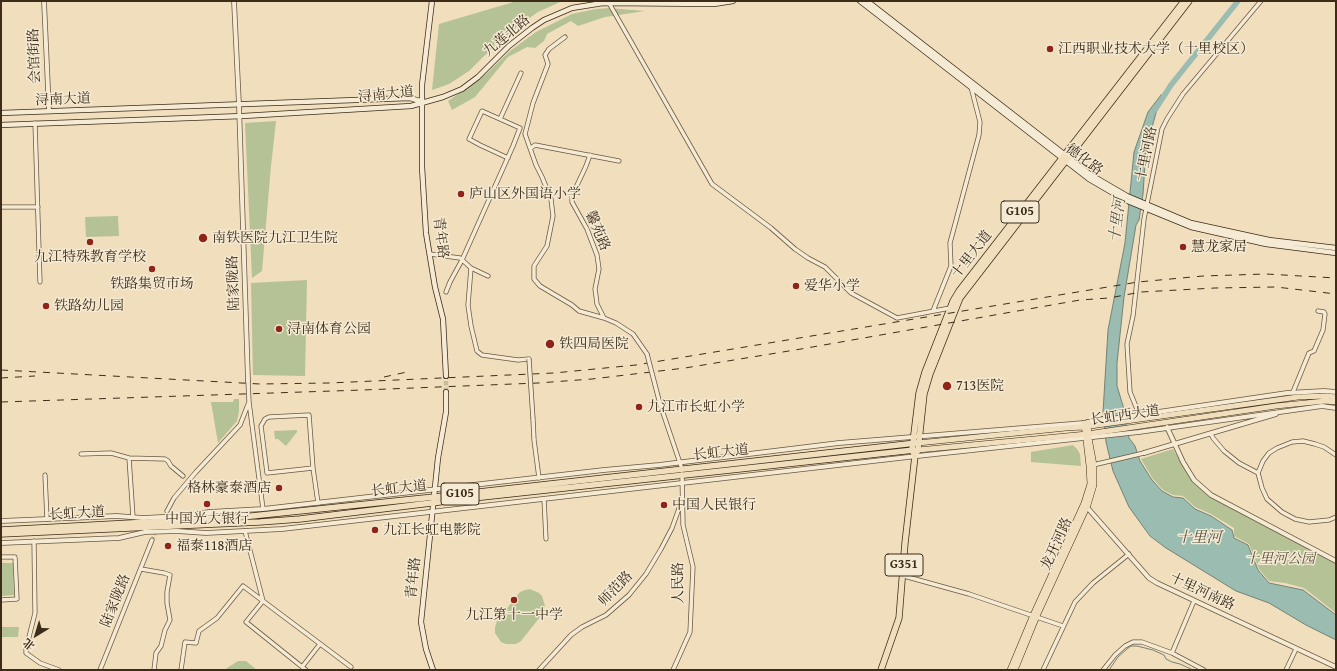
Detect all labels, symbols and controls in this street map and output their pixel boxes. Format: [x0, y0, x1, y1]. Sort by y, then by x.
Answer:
street label: 九莲北路 [480, 12, 534, 60]
street label: 会馆街路 [26, 28, 44, 84]
place label: 江西职业技术大学（十里校区） [1058, 41, 1254, 57]
marker: 江西职业技术大学（十里校区） [1045, 44, 1055, 54]
street label: 浔南大道 [357, 84, 415, 106]
street label: 浔南大道 [35, 91, 91, 109]
street label: 十里河路 [1133, 125, 1161, 183]
street label: 德化路 [1062, 141, 1106, 179]
place label: 庐山区外国语小学 [469, 186, 581, 202]
marker: 庐山区外国语小学 [456, 189, 466, 199]
water label: 十里河 [1106, 197, 1130, 243]
road number: G105 [1001, 201, 1039, 223]
street label: 馨苑路 [581, 208, 613, 254]
street label: 青年路 [429, 216, 451, 260]
street label: 十里大道 [948, 228, 996, 282]
place label: 南铁医院九江卫生院 [212, 230, 338, 246]
marker: 南铁医院九江卫生院 [197, 232, 209, 244]
marker: 九江特殊教育学校 [85, 237, 95, 247]
place label: 慧龙家居 [1191, 239, 1247, 255]
marker: 慧龙家居 [1178, 242, 1188, 252]
place label: 九江特殊教育学校 [34, 249, 146, 265]
street label: 陆家陇路 [225, 255, 243, 311]
marker: 铁路集贸市场 [147, 264, 157, 274]
place label: 铁路集贸市场 [110, 276, 194, 292]
place label: 爱华小学 [804, 278, 860, 294]
marker: 爱华小学 [791, 281, 801, 291]
place label: 铁路幼儿园 [54, 298, 124, 314]
marker: 铁路幼儿园 [41, 301, 51, 311]
place label: 浔南体育公园 [287, 321, 371, 337]
marker: 浔南体育公园 [274, 324, 284, 334]
place label: 铁四局医院 [559, 336, 629, 352]
marker: 铁四局医院 [544, 338, 556, 350]
place label: 713医院 [956, 378, 1004, 394]
marker: 713医院 [941, 380, 953, 392]
place label: 九江市长虹小学 [647, 399, 745, 415]
marker: 九江市长虹小学 [634, 402, 644, 412]
street label: 长虹西大道 [1089, 403, 1161, 429]
street label: 长虹大道 [692, 442, 750, 464]
street label: 长虹大道 [370, 478, 428, 500]
place label: 格林豪泰酒店 [187, 480, 271, 496]
marker: 格林豪泰酒店 [274, 483, 284, 493]
road number: G105 [441, 483, 479, 505]
place label: 中国人民银行 [672, 497, 756, 513]
marker: 中国光大银行 [202, 499, 212, 509]
marker: 中国人民银行 [659, 500, 669, 510]
street label: 长虹大道 [49, 504, 105, 524]
place label: 中国光大银行 [165, 511, 249, 527]
street label: 龙开河路 [1038, 515, 1076, 573]
place label: 九江长虹电影院 [383, 522, 481, 538]
marker: 九江长虹电影院 [370, 525, 380, 535]
water label: 十里河 [1177, 529, 1221, 547]
place label: 福泰118酒店 [176, 538, 252, 554]
marker: 福泰118酒店 [163, 541, 173, 551]
park label: 十里河公园 [1245, 551, 1315, 567]
road number: G351 [885, 554, 923, 576]
street label: 青年路 [403, 556, 425, 600]
street label: 人民路 [670, 562, 688, 604]
street label: 师范路 [595, 568, 637, 610]
street label: 十里河南路 [1167, 570, 1237, 614]
street label: 陆家陇路 [98, 572, 134, 630]
marker: 九江第十一中学 [509, 595, 519, 605]
place label: 九江第十一中学 [465, 607, 563, 623]
north arrow [16, 615, 56, 655]
text: 北 [19, 635, 38, 654]

